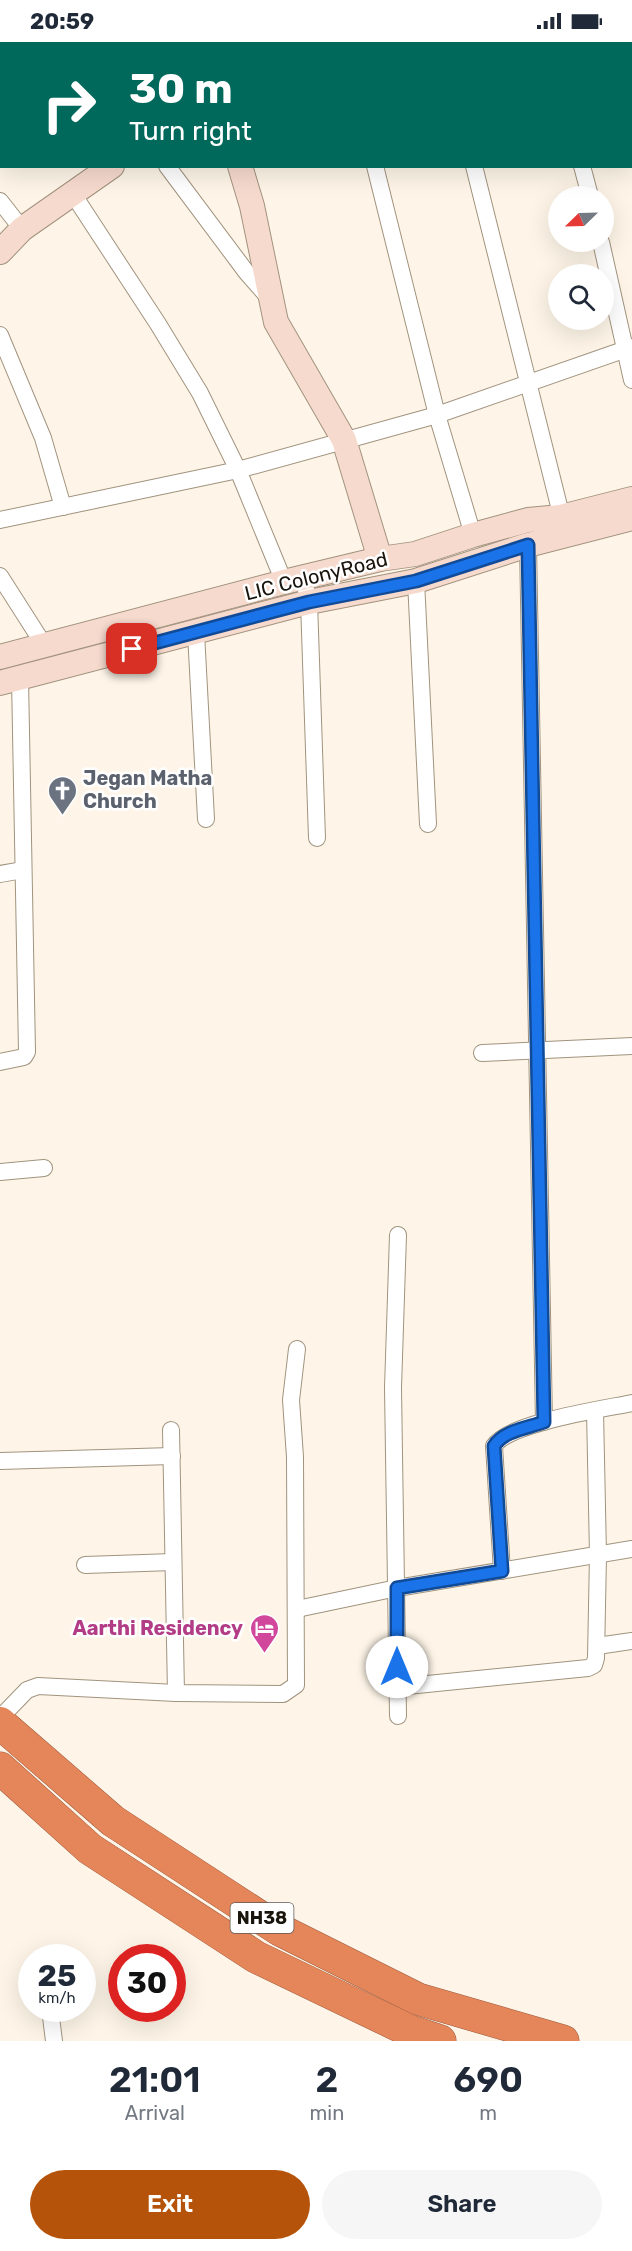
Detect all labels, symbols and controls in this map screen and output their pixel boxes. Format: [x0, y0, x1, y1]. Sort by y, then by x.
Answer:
text: 20:59 [30, 8, 94, 35]
text: 30 m [129, 64, 233, 114]
icon: right [30, 66, 108, 144]
text: Turn right [129, 115, 252, 147]
north arrow [548, 186, 614, 252]
map controls [548, 186, 614, 330]
button: search [548, 264, 614, 330]
street label: LIC ColonyRoad [242, 547, 390, 605]
pin [106, 623, 157, 674]
icon: arrive [115, 632, 148, 665]
place label: Jegan Matha Church [83, 766, 212, 813]
church icon: Jegan Matha Church [46, 774, 78, 816]
hotel icon: Aarthi Residency [248, 1612, 280, 1654]
place label: Aarthi Residency [72, 1616, 243, 1640]
position arrow [365, 1635, 429, 1699]
road number: NH38 [230, 1903, 294, 1933]
speed limit sign: 30 [108, 1944, 186, 2022]
text: 25 [38, 1958, 76, 1994]
text: km/h [38, 1989, 76, 2007]
text: 21:01 [109, 2058, 201, 2101]
text: 2 [316, 2058, 338, 2101]
text: 690 [453, 2058, 523, 2101]
text: Arrival [125, 2101, 185, 2125]
text: min [310, 2101, 344, 2125]
text: m [479, 2101, 497, 2125]
button: Exit [30, 2170, 310, 2239]
button: Share [322, 2170, 602, 2239]

